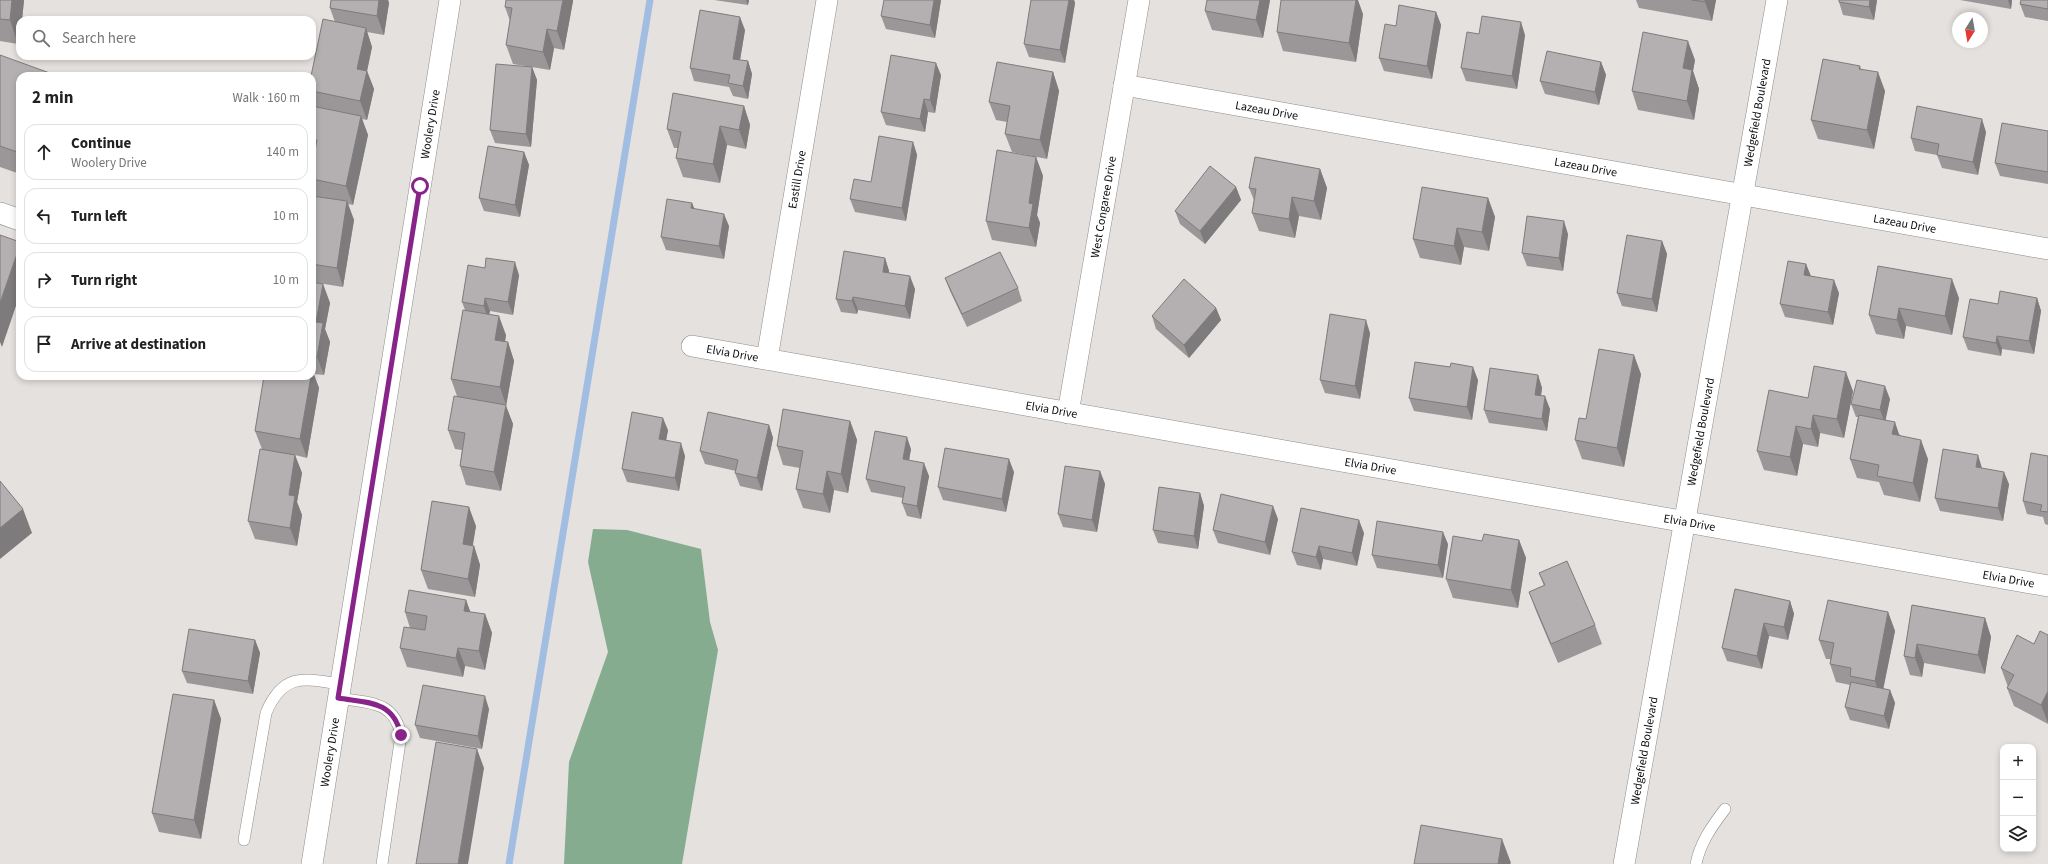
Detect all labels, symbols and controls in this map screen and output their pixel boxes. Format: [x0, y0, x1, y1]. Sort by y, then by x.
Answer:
north arrow [1952, 12, 1988, 48]
search box [16, 16, 316, 60]
icon: search [30, 27, 52, 49]
text: Search here [62, 28, 136, 49]
street label: Wedgefield Boulevard [1740, 57, 1775, 168]
text: 2 min [32, 86, 73, 110]
text: Walk · 160 m [232, 89, 300, 107]
street label: Woolery Drive [417, 89, 445, 160]
street label: Lazeau Drive [1234, 97, 1300, 125]
text: Continue [71, 133, 131, 154]
icon: ahead [33, 141, 55, 163]
text: 140 m [266, 143, 299, 161]
street label: Eastill Drive [784, 149, 811, 210]
text: Woolery Drive [71, 154, 147, 172]
street label: Lazeau Drive [1553, 154, 1619, 181]
street label: West Congaree Drive [1087, 155, 1121, 259]
route start [411, 177, 429, 195]
icon: left [33, 205, 55, 227]
text: Turn left [71, 206, 127, 227]
text: 10 m [273, 207, 299, 225]
street label: Lazeau Drive [1872, 210, 1938, 238]
icon: right [33, 269, 55, 291]
text: Turn right [71, 270, 137, 291]
text: 10 m [273, 271, 299, 289]
icon: arrive [33, 333, 55, 355]
text: Arrive at destination [71, 334, 206, 355]
street label: Elvia Drive [705, 341, 760, 367]
street label: Wedgefield Boulevard [1683, 376, 1719, 487]
street label: Elvia Drive [1024, 397, 1079, 423]
street label: Elvia Drive [1343, 454, 1398, 480]
street label: Elvia Drive [1662, 510, 1717, 536]
street label: Elvia Drive [1981, 567, 2036, 592]
street label: Wedgefield Boulevard [1627, 695, 1662, 806]
street label: Woolery Drive [316, 717, 344, 788]
route end [392, 726, 410, 744]
map controls [2000, 744, 2036, 852]
button: + [2000, 744, 2036, 780]
button: − [2000, 780, 2036, 816]
button: layers [2000, 816, 2036, 852]

